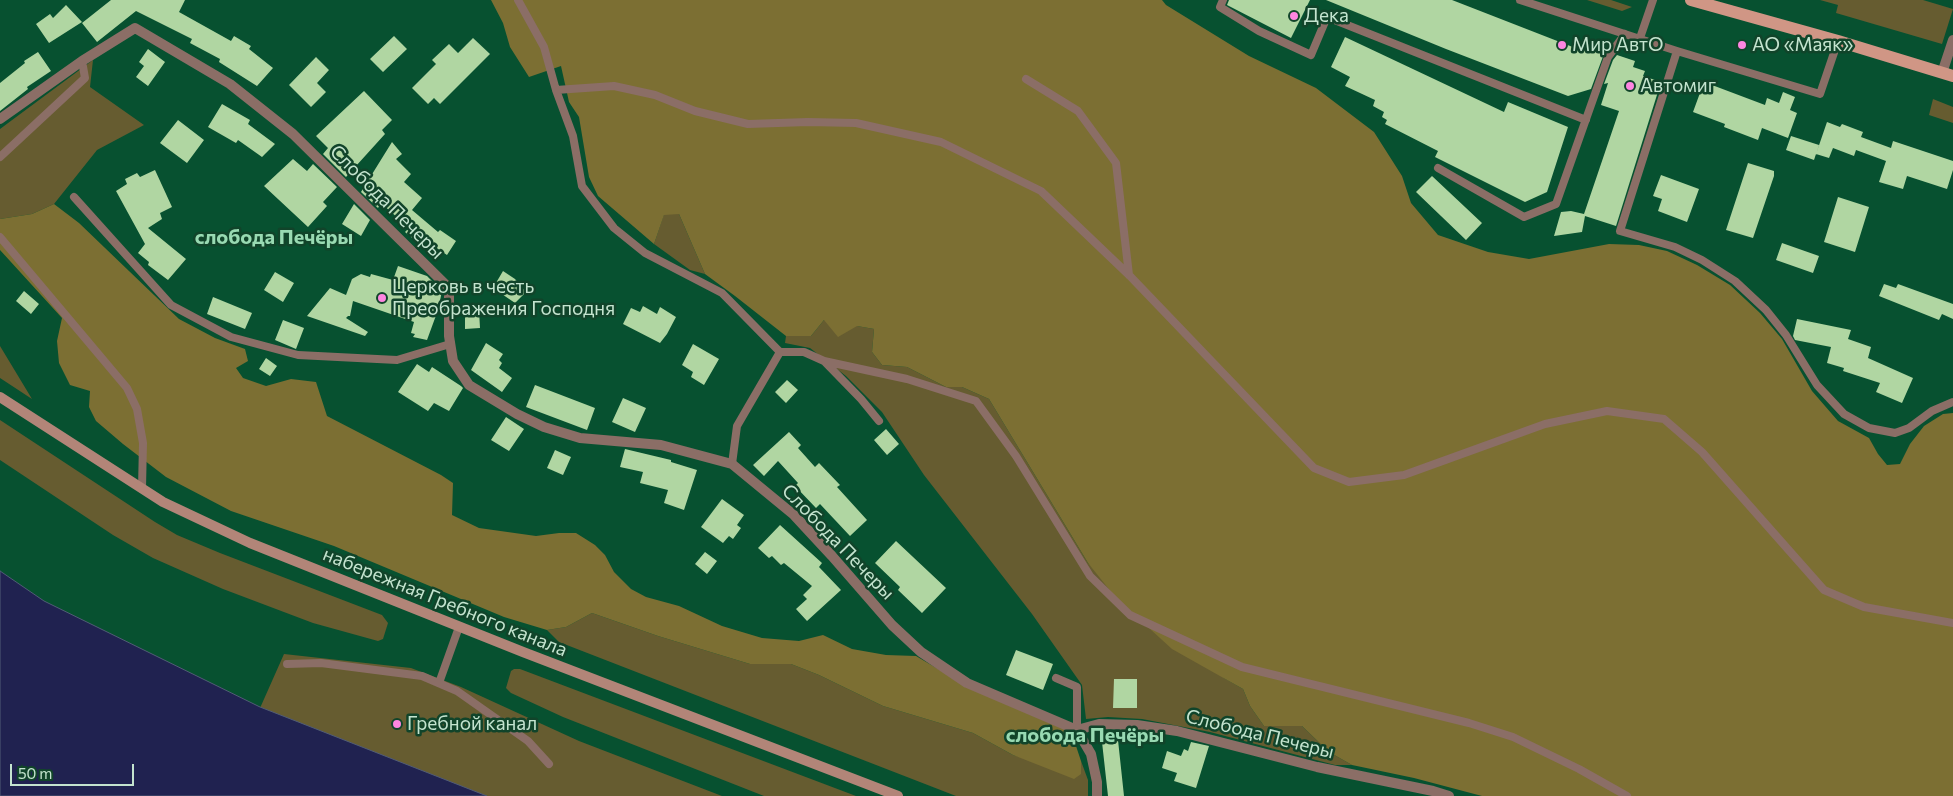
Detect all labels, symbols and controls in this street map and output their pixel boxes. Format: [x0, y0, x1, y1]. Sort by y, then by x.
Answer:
place label: Дека [1304, 5, 1349, 27]
marker: Дека [1288, 10, 1300, 22]
place label: Мир АвтО [1572, 34, 1663, 56]
place label: АО «Маяк» [1752, 34, 1853, 56]
marker: Мир АвтО [1556, 39, 1568, 51]
marker: АО «Маяк» [1736, 39, 1748, 51]
place label: Автомиг [1640, 75, 1716, 97]
marker: Автомиг [1624, 80, 1636, 92]
street label: Слобода Печеры [325, 140, 449, 264]
district label: слобода Печёры [195, 225, 353, 249]
place label: Церковь в честь Преображения Господня [392, 276, 615, 320]
marker: Церковь в честь Преображения Господня [376, 292, 388, 304]
street label: Слобода Печеры [777, 479, 899, 605]
street label: набережная Гребного канала [320, 542, 570, 662]
street label: Слобода Печеры [1184, 705, 1336, 763]
place label: Гребной канал [407, 713, 537, 735]
marker: Гребной канал [391, 718, 403, 730]
district label: слобода Печёры [1006, 723, 1164, 747]
scale bar [12, 754, 136, 786]
text: 50 m [18, 764, 52, 782]

